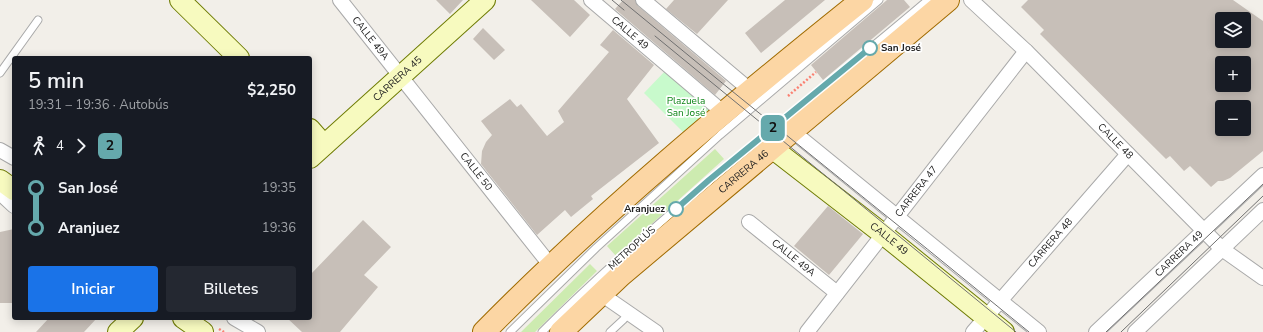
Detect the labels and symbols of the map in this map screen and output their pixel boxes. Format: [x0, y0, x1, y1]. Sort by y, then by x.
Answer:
street label: CALLE 49A [349, 13, 393, 64]
street label: CALLE 49 [608, 13, 652, 53]
marker: San José [862, 40, 878, 56]
place label: San José [881, 41, 922, 55]
street label: CARRERA 45 [370, 53, 425, 105]
park label: Plazuela San José [667, 94, 705, 120]
line badge: 2 [760, 115, 786, 141]
street label: CALLE 48 [1094, 120, 1136, 162]
street label: CARRERA 46 [716, 147, 772, 197]
street label: CALLE 50 [457, 150, 496, 194]
street label: CARRERA 47 [892, 163, 941, 220]
marker: Aranjuez [668, 201, 684, 217]
place label: Aranjuez [624, 202, 665, 216]
street label: CARRERA 48 [1025, 215, 1076, 271]
street label: CALLE 49 [867, 219, 911, 258]
street label: METROPLÚS [605, 223, 659, 273]
street label: CARRERA 49 [1152, 228, 1206, 280]
street label: CALLE 49A [769, 236, 819, 280]

